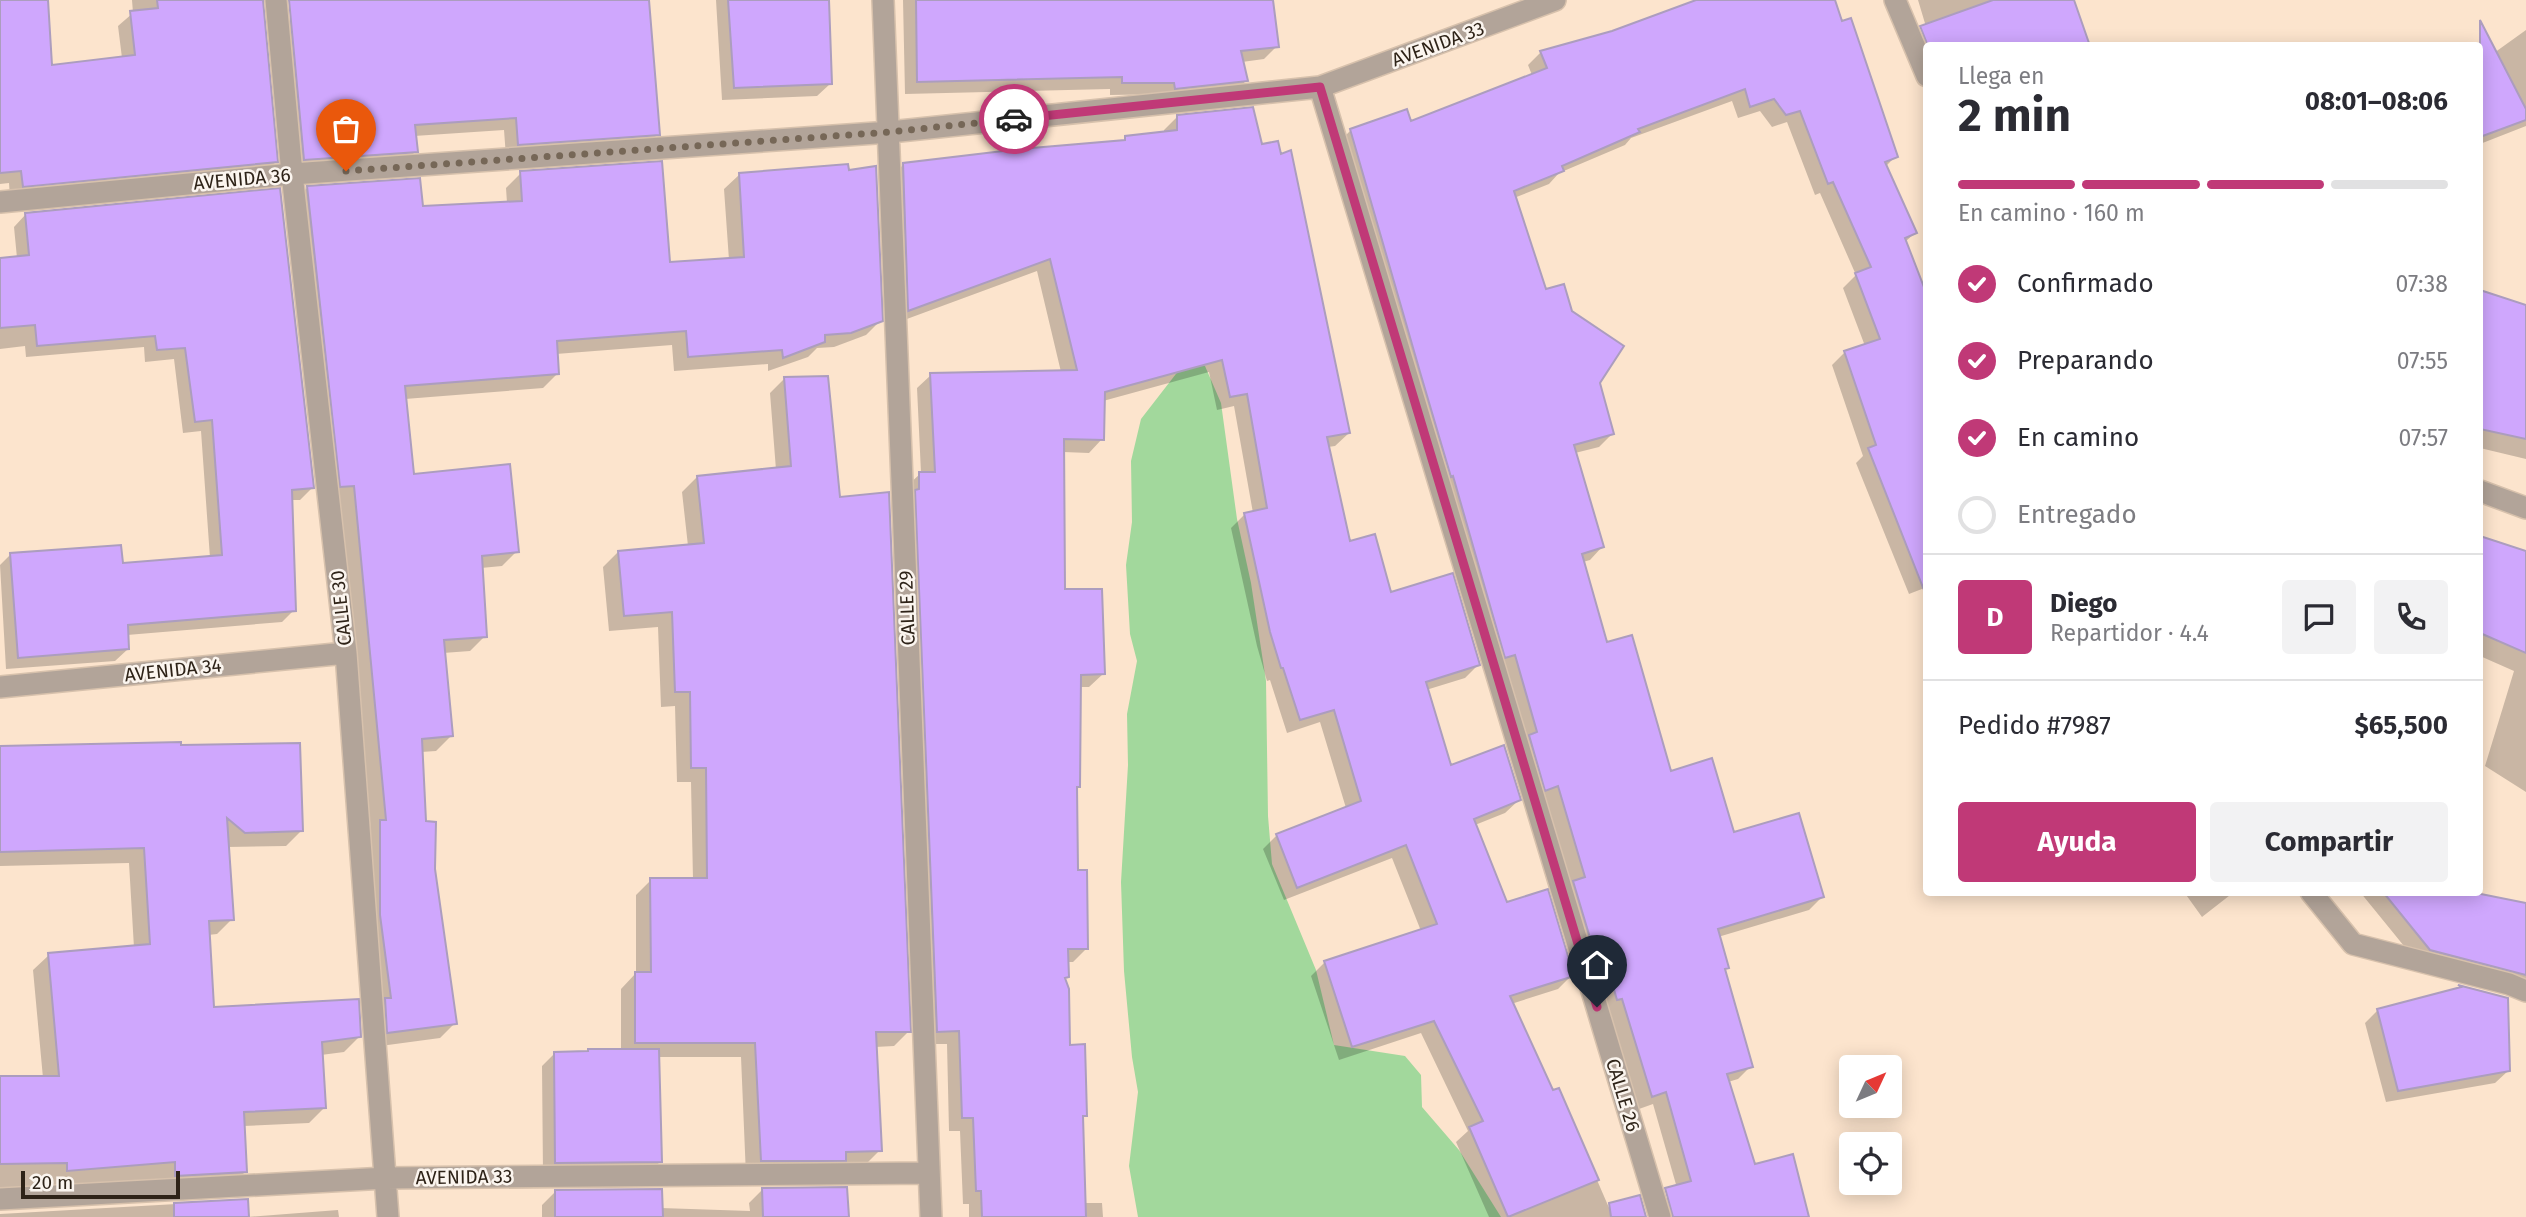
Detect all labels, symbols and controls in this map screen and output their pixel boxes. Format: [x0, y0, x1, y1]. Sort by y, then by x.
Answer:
street label: AVENIDA 33 [1389, 17, 1487, 71]
text: Llega en [1958, 62, 2044, 90]
courier [979, 84, 1049, 154]
text: 08:01–08:06 [2305, 86, 2448, 117]
text: 2 min [1958, 88, 2071, 143]
pin [316, 99, 376, 171]
icon: car [995, 100, 1033, 138]
icon: bag [327, 110, 365, 148]
street label: AVENIDA 36 [192, 163, 292, 195]
text: En camino · 160 m [1958, 199, 2145, 227]
icon: check [1958, 265, 1996, 303]
text: Confirmado [2017, 268, 2154, 299]
text: 07:38 [2396, 270, 2448, 298]
icon: check [1958, 342, 1996, 380]
text: Preparando [2017, 345, 2154, 376]
text: 07:55 [2397, 347, 2448, 375]
icon: check [1958, 419, 1996, 457]
text: En camino [2017, 422, 2139, 453]
text: 07:57 [2399, 424, 2448, 452]
text: Entregado [2017, 499, 2137, 530]
street label: CALLE 30 [326, 569, 356, 647]
street label: CALLE 29 [894, 570, 920, 646]
button: chat [2282, 580, 2356, 654]
button: phone [2374, 580, 2448, 654]
text: Diego [2050, 588, 2118, 619]
text: D [1987, 602, 2003, 633]
text: Repartidor · 4.4 [2050, 619, 2209, 647]
street label: AVENIDA 34 [123, 653, 223, 687]
text: Pedido #7987 [1958, 710, 2111, 741]
text: $65,500 [2354, 710, 2448, 741]
button: Ayuda [1958, 802, 2196, 882]
button: Compartir [2210, 802, 2448, 882]
pin [1567, 935, 1627, 1007]
icon: home [1578, 946, 1616, 984]
north arrow [1839, 1055, 1902, 1118]
map controls [1839, 1055, 1902, 1195]
street label: CALLE 26 [1601, 1056, 1645, 1134]
button: locate [1839, 1132, 1902, 1195]
street label: AVENIDA 33 [415, 1165, 513, 1189]
scale bar [21, 1168, 180, 1200]
text: 20 m [32, 1171, 73, 1194]

